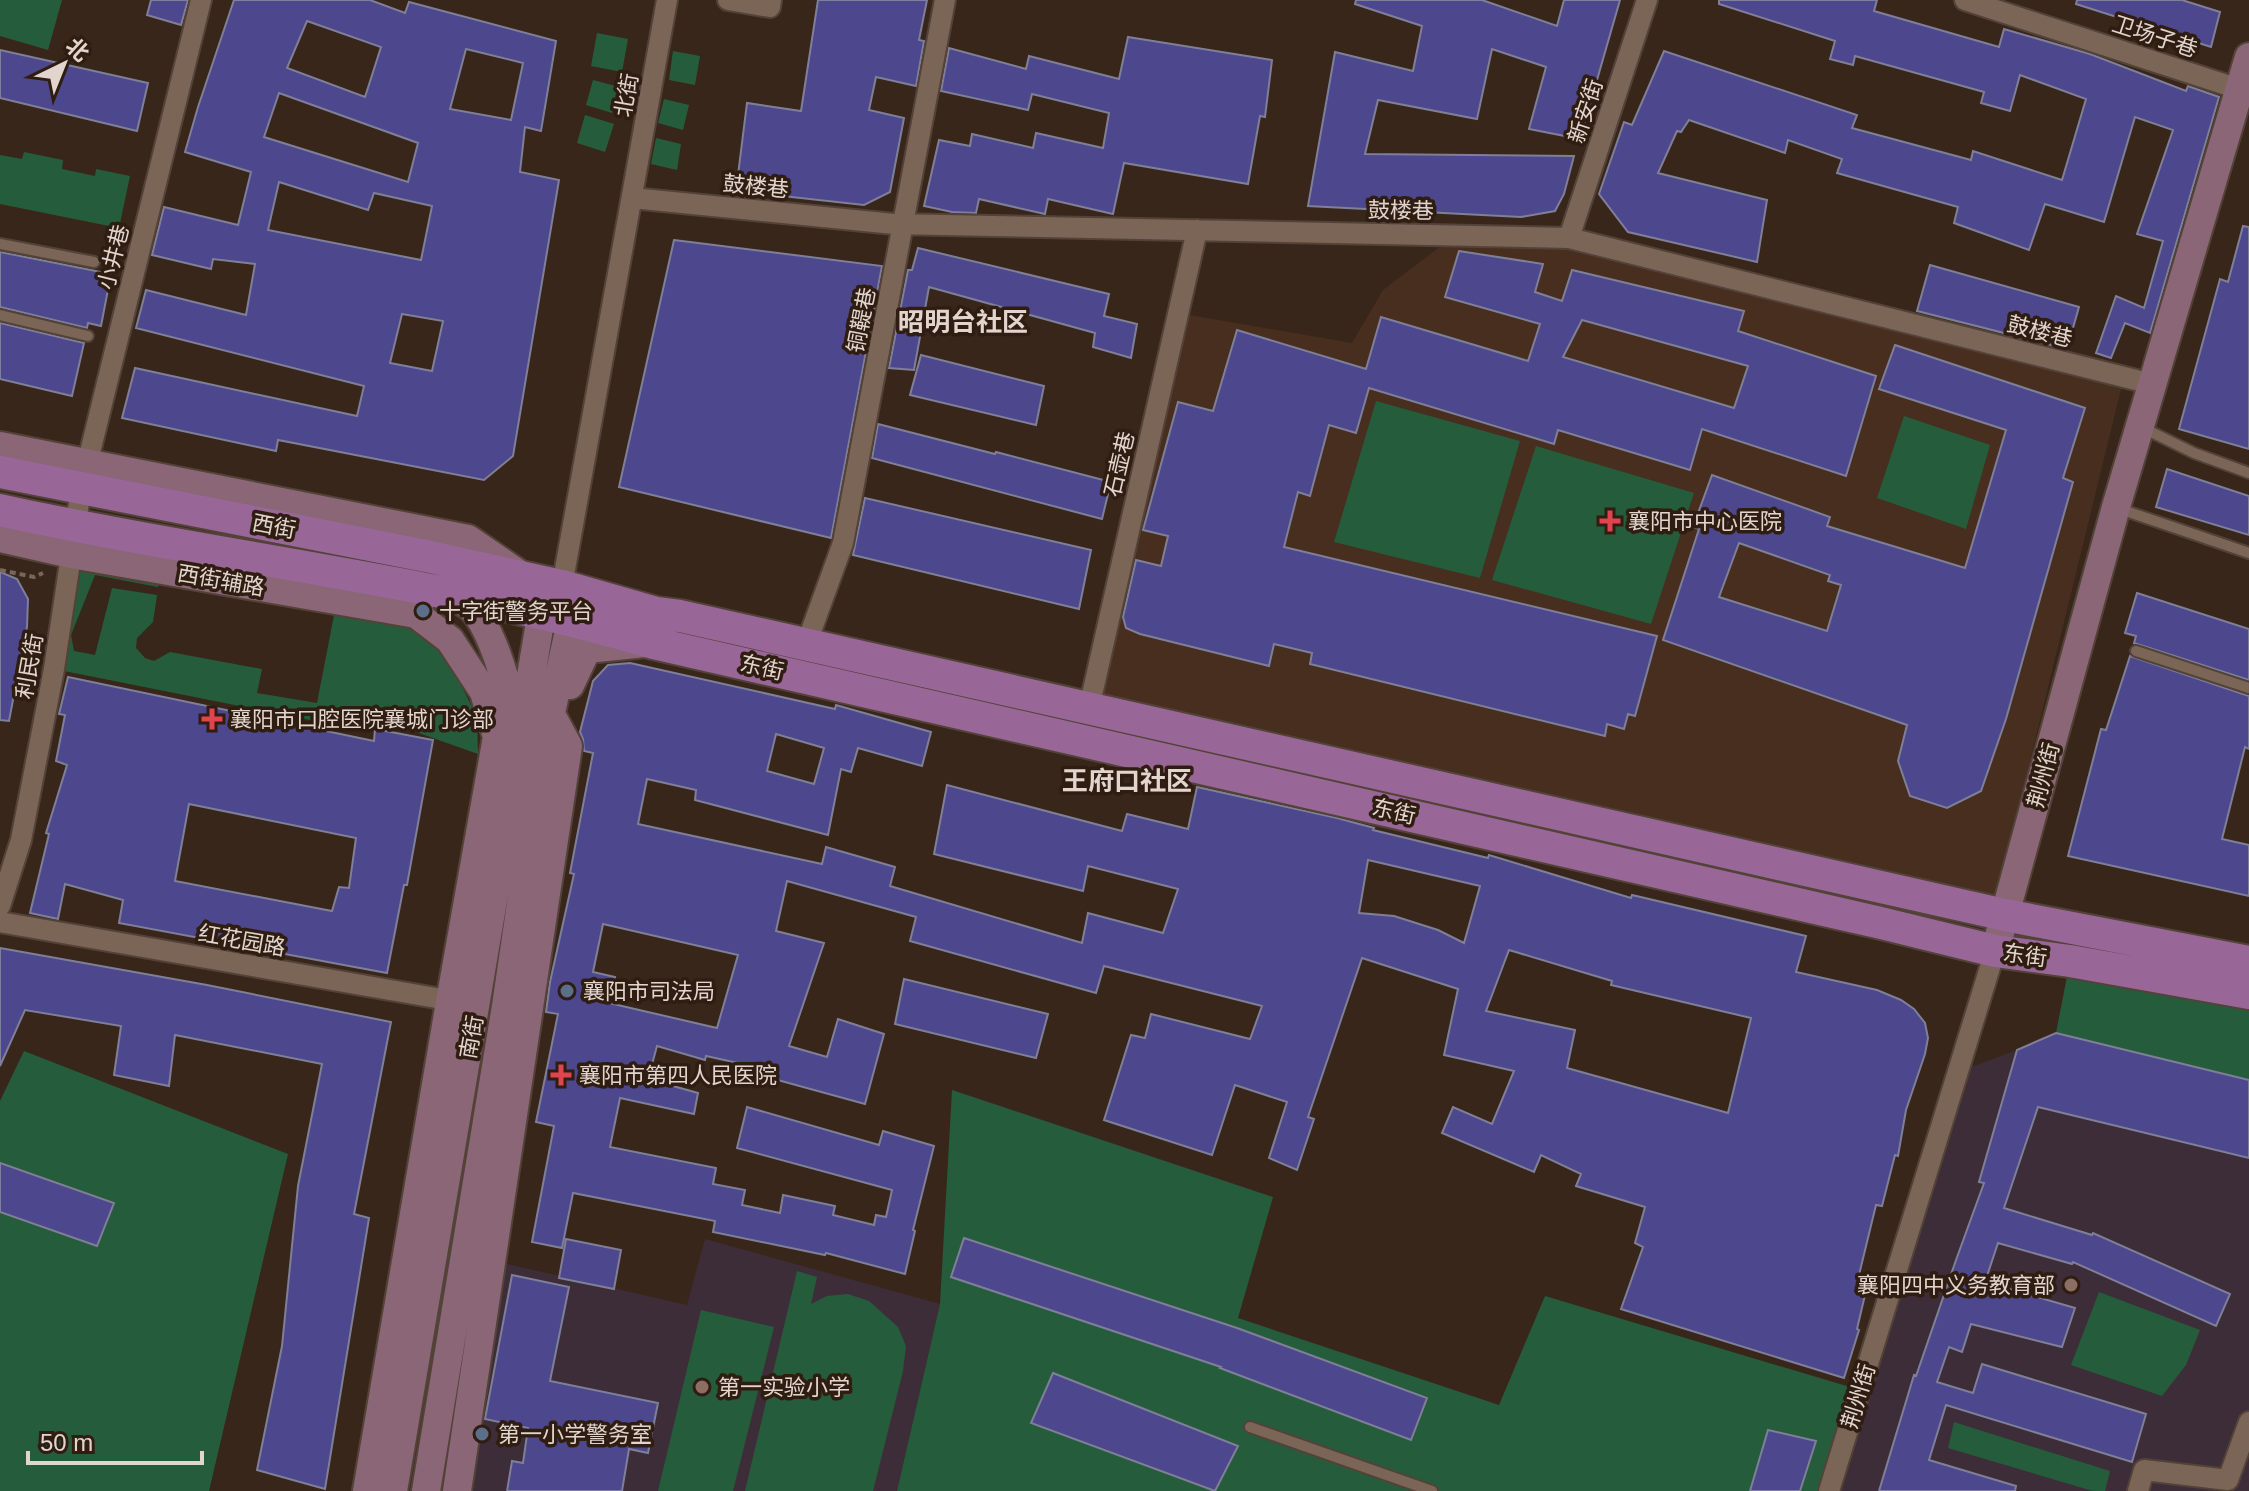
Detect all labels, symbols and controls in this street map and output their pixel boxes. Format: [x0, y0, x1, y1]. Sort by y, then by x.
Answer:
street label: 卫场子巷 [2109, 11, 2201, 62]
north arrow [24, 24, 104, 104]
text: 北 [61, 33, 94, 66]
street label: 北街 [610, 71, 643, 119]
street label: 新安街 [1563, 76, 1608, 146]
street label: 鼓楼巷 [722, 171, 790, 202]
street label: 鼓楼巷 [1368, 197, 1434, 224]
street label: 小井巷 [93, 222, 134, 292]
street label: 铜鞮巷 [843, 285, 880, 355]
district label: 昭明台社区 [898, 307, 1028, 337]
street label: 鼓楼巷 [2005, 311, 2075, 352]
street label: 石壶巷 [1100, 429, 1139, 499]
place label: 襄阳市中心医院 [1628, 509, 1782, 534]
street label: 西街 [250, 510, 298, 543]
marker: 襄阳市中心医院 [1599, 510, 1621, 532]
street label: 西街辅路 [175, 561, 266, 600]
place label: 十字街警务平台 [439, 599, 593, 624]
marker: 十字街警务平台 [414, 602, 432, 620]
street label: 利民街 [11, 631, 48, 701]
street label: 东街 [738, 650, 786, 685]
place label: 襄阳市口腔医院襄城门诊部 [230, 707, 494, 732]
marker: 襄阳市口腔医院襄城门诊部 [201, 708, 223, 730]
street label: 荆州街 [2023, 740, 2064, 810]
district label: 王府口社区 [1062, 766, 1192, 796]
street label: 东街 [1370, 794, 1418, 829]
street label: 红花园路 [196, 921, 287, 960]
street label: 东街 [2001, 940, 2048, 971]
place label: 襄阳市司法局 [583, 979, 715, 1004]
marker: 襄阳市司法局 [558, 982, 576, 1000]
street label: 南街 [455, 1013, 488, 1061]
place label: 襄阳市第四人民医院 [579, 1063, 777, 1088]
marker: 襄阳市第四人民医院 [550, 1064, 572, 1086]
place label: 襄阳四中义务教育部 [1857, 1273, 2055, 1298]
marker: 襄阳四中义务教育部 [2062, 1276, 2080, 1294]
street label: 荆州街 [1837, 1361, 1880, 1431]
place label: 第一实验小学 [718, 1375, 850, 1400]
marker: 第一实验小学 [693, 1378, 711, 1396]
scale bar [28, 1415, 202, 1465]
place label: 第一小学警务室 [498, 1422, 652, 1447]
marker: 第一小学警务室 [473, 1425, 491, 1443]
text: 50 m [40, 1429, 93, 1456]

